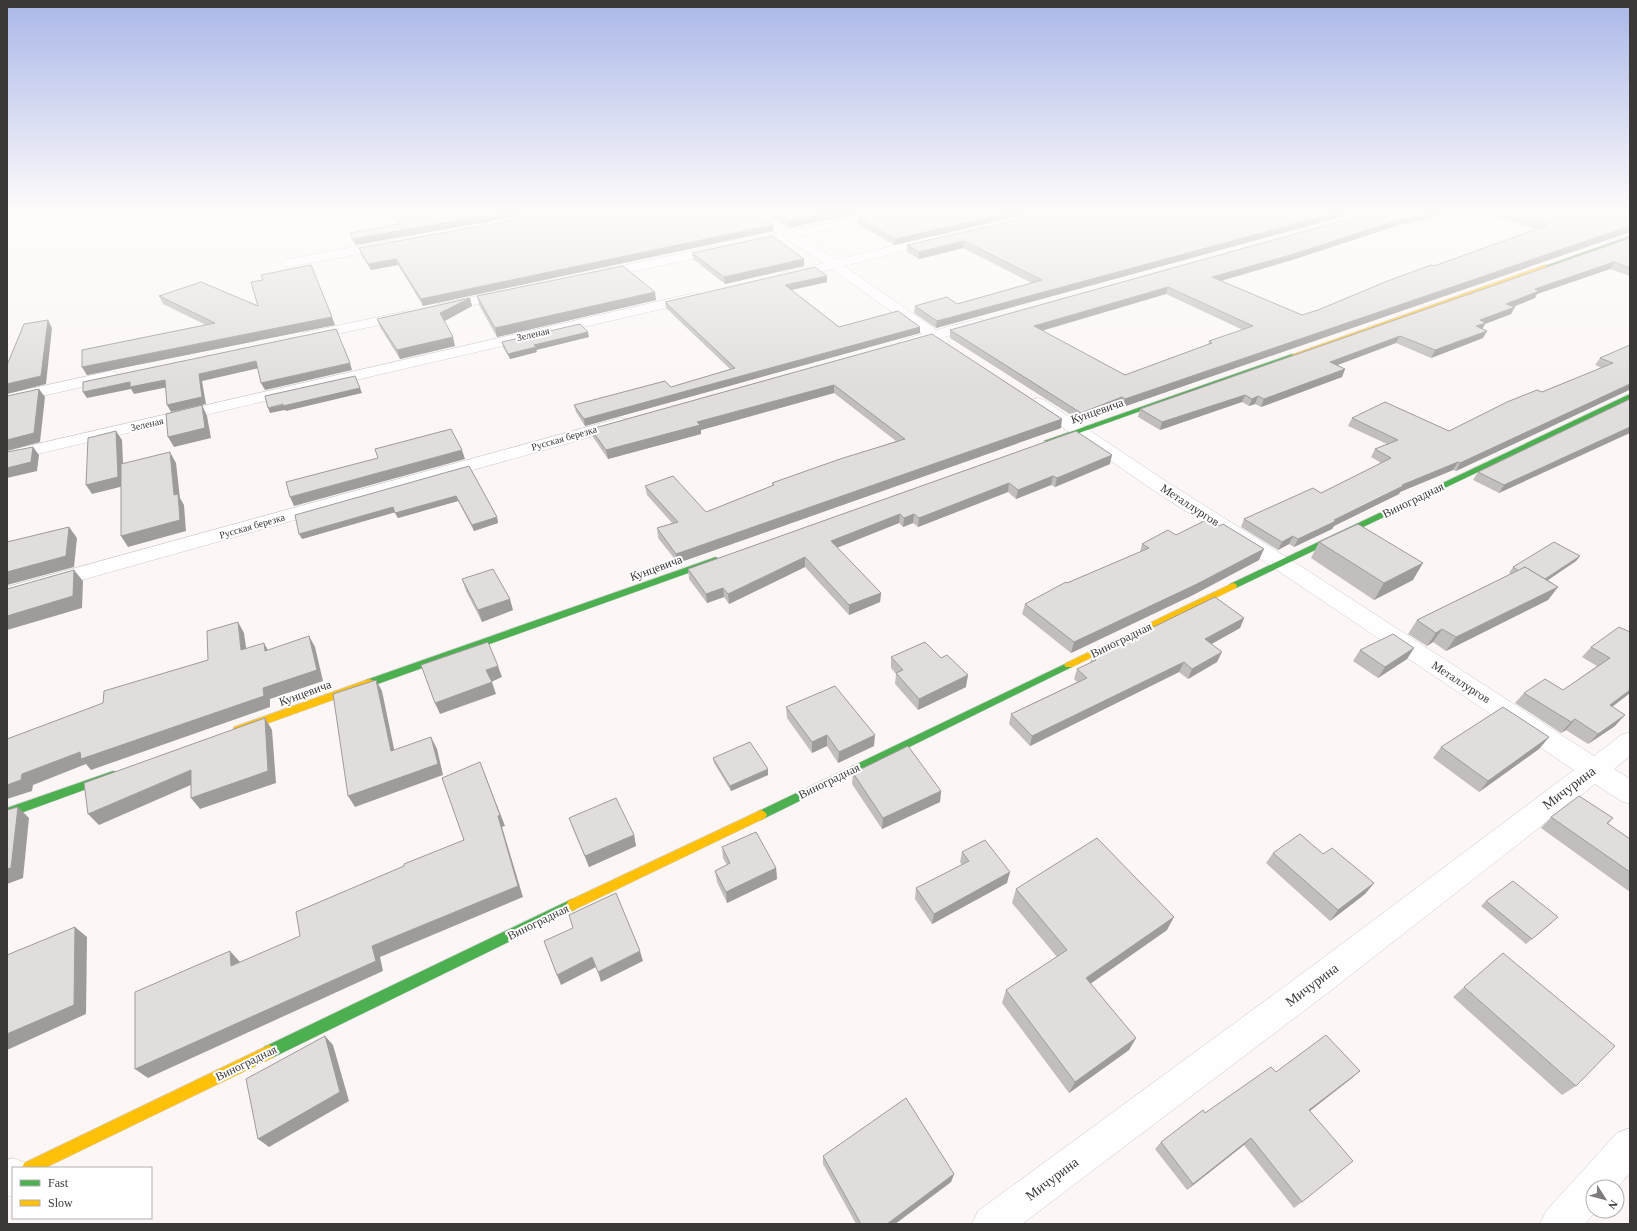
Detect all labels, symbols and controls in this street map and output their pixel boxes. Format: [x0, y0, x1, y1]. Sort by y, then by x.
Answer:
street label: Зеленая [516, 325, 551, 343]
street label: Кунцевича [1069, 395, 1126, 427]
street label: Зеленая [130, 415, 165, 433]
street label: Русская березка [530, 423, 599, 453]
street label: Виноградная [1380, 479, 1446, 521]
street label: Металлургов [1158, 481, 1222, 529]
street label: Русская березка [218, 511, 287, 541]
street label: Кунцевича [628, 552, 685, 584]
street label: Виноградная [1088, 619, 1154, 661]
street label: Металлургов [1429, 658, 1493, 706]
street label: Кунцевича [277, 677, 334, 709]
street label: Виноградная [796, 760, 862, 802]
street label: Мичурина [1540, 763, 1599, 813]
street label: Виноградная [505, 901, 571, 943]
street label: Мичурина [1283, 960, 1342, 1010]
street label: Виноградная [213, 1042, 279, 1084]
street label: Мичурина [1023, 1154, 1082, 1204]
legend [12, 1167, 152, 1219]
text: Fast [48, 1176, 69, 1190]
north arrow [1585, 1179, 1625, 1219]
text: Slow [48, 1196, 73, 1210]
text: N [1606, 1198, 1620, 1212]

